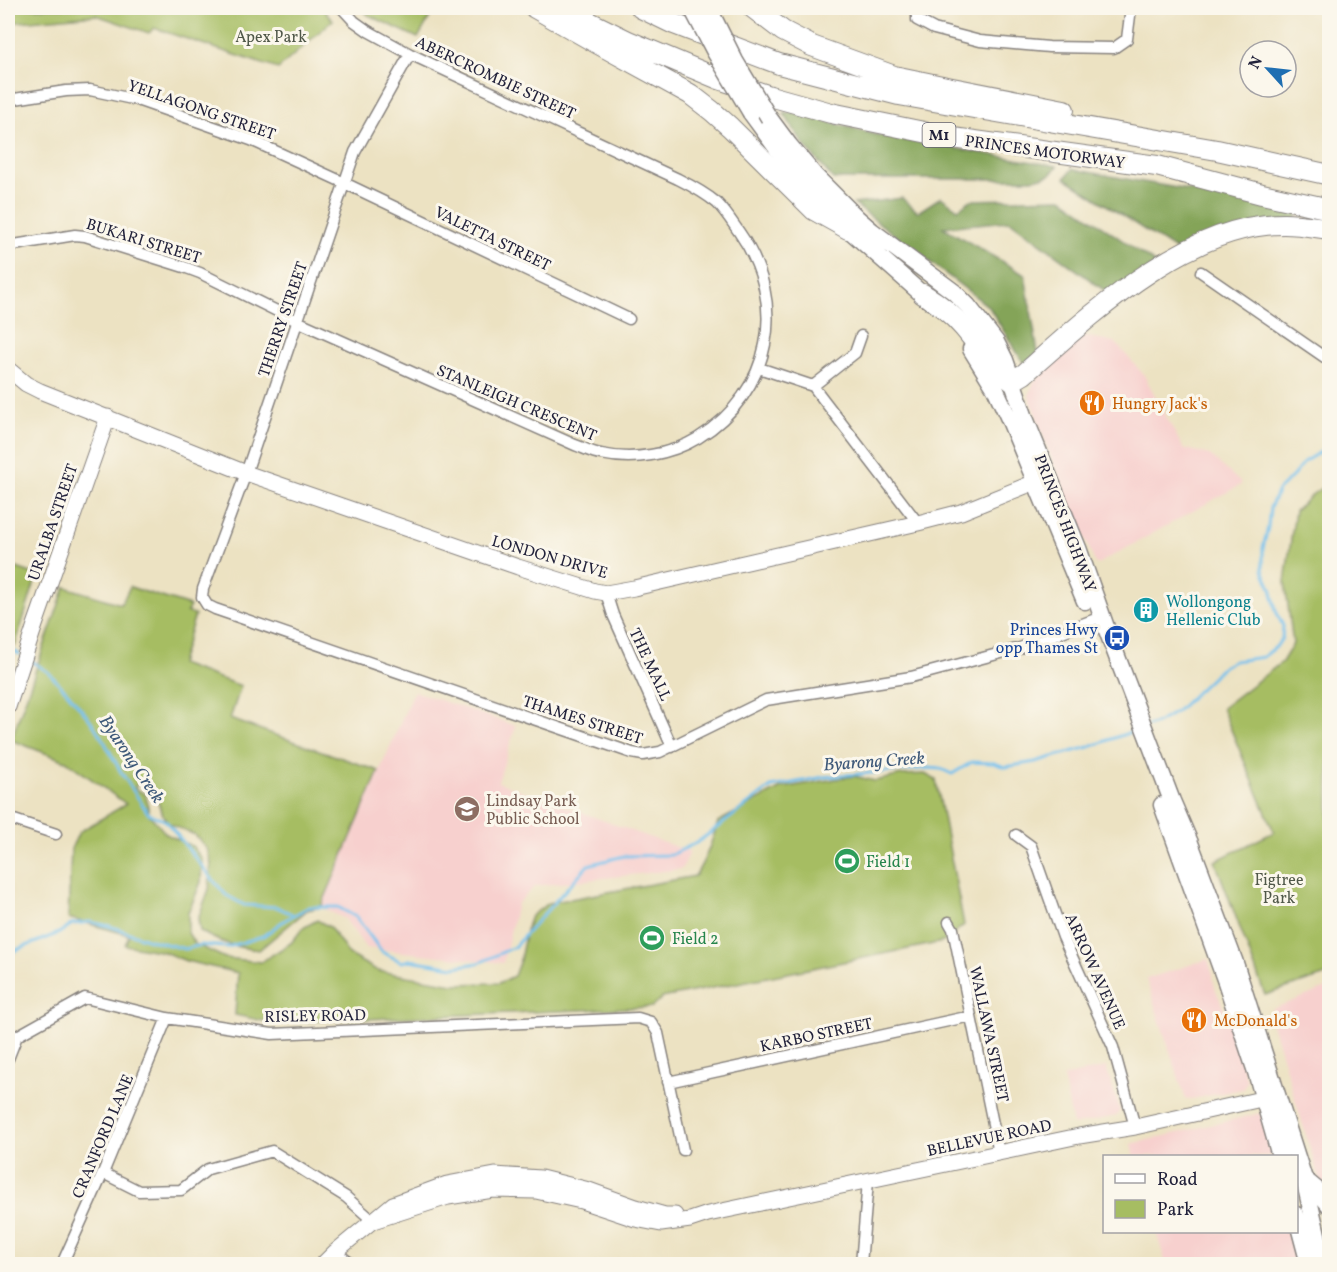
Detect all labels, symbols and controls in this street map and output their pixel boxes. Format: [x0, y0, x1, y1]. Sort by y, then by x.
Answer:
park label: Apex Park [235, 27, 307, 49]
street label: ABERCROMBIE STREET [411, 32, 579, 126]
north arrow [1238, 39, 1298, 99]
text: N [1244, 53, 1269, 73]
street label: YELLAGONG STREET [124, 75, 278, 147]
road number: M1 [922, 123, 956, 147]
street label: PRINCES MOTORWAY [963, 131, 1126, 175]
street label: VALETTA STREET [430, 202, 554, 277]
street label: BUKARI STREET [83, 214, 204, 270]
street label: THERRY STREET [254, 259, 314, 380]
street label: STANLEIGH CRESCENT [433, 360, 600, 448]
restaurant icon: Hungry Jack's [1077, 388, 1107, 418]
place label: Hungry Jack's [1112, 394, 1208, 416]
street label: PRINCES HIGHWAY [1028, 452, 1101, 596]
street label: URALBA STREET [24, 461, 84, 584]
street label: LONDON DRIVE [489, 531, 610, 585]
place label: Wollongong Hellenic Club [1166, 592, 1261, 632]
building icon: Wollongong Hellenic Club [1131, 595, 1161, 625]
place label: Princes Hwy opp Thames St [996, 620, 1098, 660]
bus stop icon: Princes Hwy opp Thames St [1102, 623, 1132, 653]
street label: THE MALL [623, 625, 676, 705]
street label: THAMES STREET [519, 691, 645, 751]
water label: Byarong Creek [92, 711, 169, 809]
water label: Byarong Creek [823, 746, 926, 779]
place label: Lindsay Park Public School [486, 791, 580, 831]
school or university icon: Lindsay Park Public School [452, 794, 482, 824]
sports icon: Field 1 [832, 846, 862, 876]
place label: Field 1 [866, 852, 910, 874]
park label: Figtree Park [1255, 870, 1303, 910]
street label: ARROW AVENUE [1059, 910, 1130, 1033]
sports icon: Field 2 [637, 923, 667, 953]
place label: Field 2 [672, 929, 719, 951]
street label: WALLAWA STREET [963, 964, 1013, 1104]
street label: RISLEY ROAD [264, 1005, 366, 1029]
restaurant icon: McDonald's [1179, 1005, 1209, 1035]
place label: McDonald's [1214, 1011, 1297, 1033]
street label: KARBO STREET [758, 1013, 875, 1059]
street label: CRANFORD LANE [68, 1071, 140, 1202]
street label: BELLEVUE ROAD [925, 1115, 1054, 1163]
legend [1103, 1155, 1298, 1233]
text: Road [1157, 1168, 1198, 1193]
text: Park [1157, 1198, 1194, 1223]

